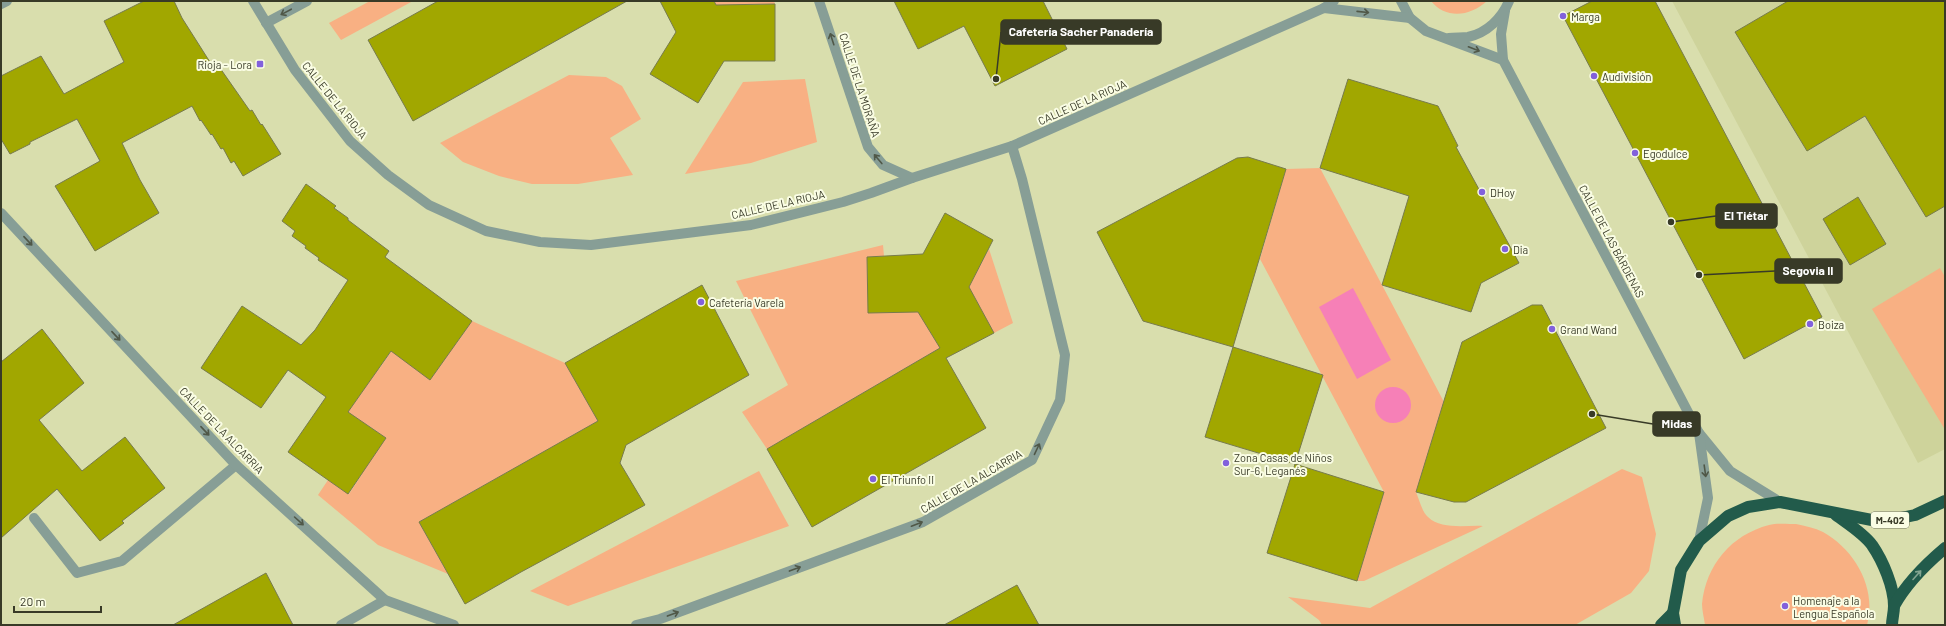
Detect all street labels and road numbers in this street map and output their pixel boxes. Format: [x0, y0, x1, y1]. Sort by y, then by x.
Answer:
street label: CALLE DE LA MORAÑA [837, 31, 883, 139]
street label: CALLE DE LA RIOJA [300, 59, 370, 141]
street label: CALLE DE LA RIOJA [1036, 77, 1129, 127]
street label: CALLE DE LAS BÁRDENAS [1577, 182, 1647, 300]
street label: CALLE DE LA RIOJA [730, 187, 826, 221]
street label: CALLE DE LA ALCARRIA [177, 384, 267, 476]
street label: CALLE DE LA ALCARRIA [918, 446, 1024, 515]
road number: M-402 [1871, 512, 1909, 528]

